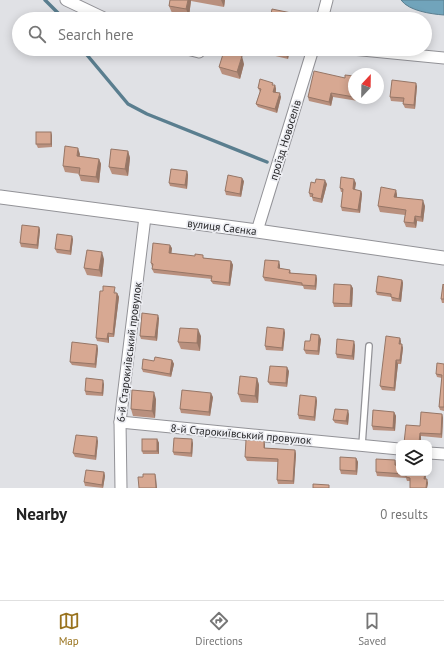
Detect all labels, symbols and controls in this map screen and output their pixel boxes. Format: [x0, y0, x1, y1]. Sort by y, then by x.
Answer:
search box [12, 12, 432, 56]
icon: search [26, 23, 48, 45]
text: Search here [58, 25, 134, 44]
north arrow [348, 68, 384, 104]
street label: проїзд Новоселів [266, 98, 304, 182]
street label: вулиця Саєнка [187, 216, 257, 238]
street label: 6-й Старокиївський провулок [113, 280, 145, 423]
street label: 8-й Старокиївський провулок [170, 421, 313, 447]
map controls [396, 440, 432, 476]
button: layers [396, 440, 432, 476]
text: Nearby [16, 503, 67, 525]
text: 0 results [380, 506, 428, 523]
tab: Map [58, 610, 80, 648]
tab: Directions [195, 610, 243, 648]
tab: Saved [358, 610, 386, 648]

